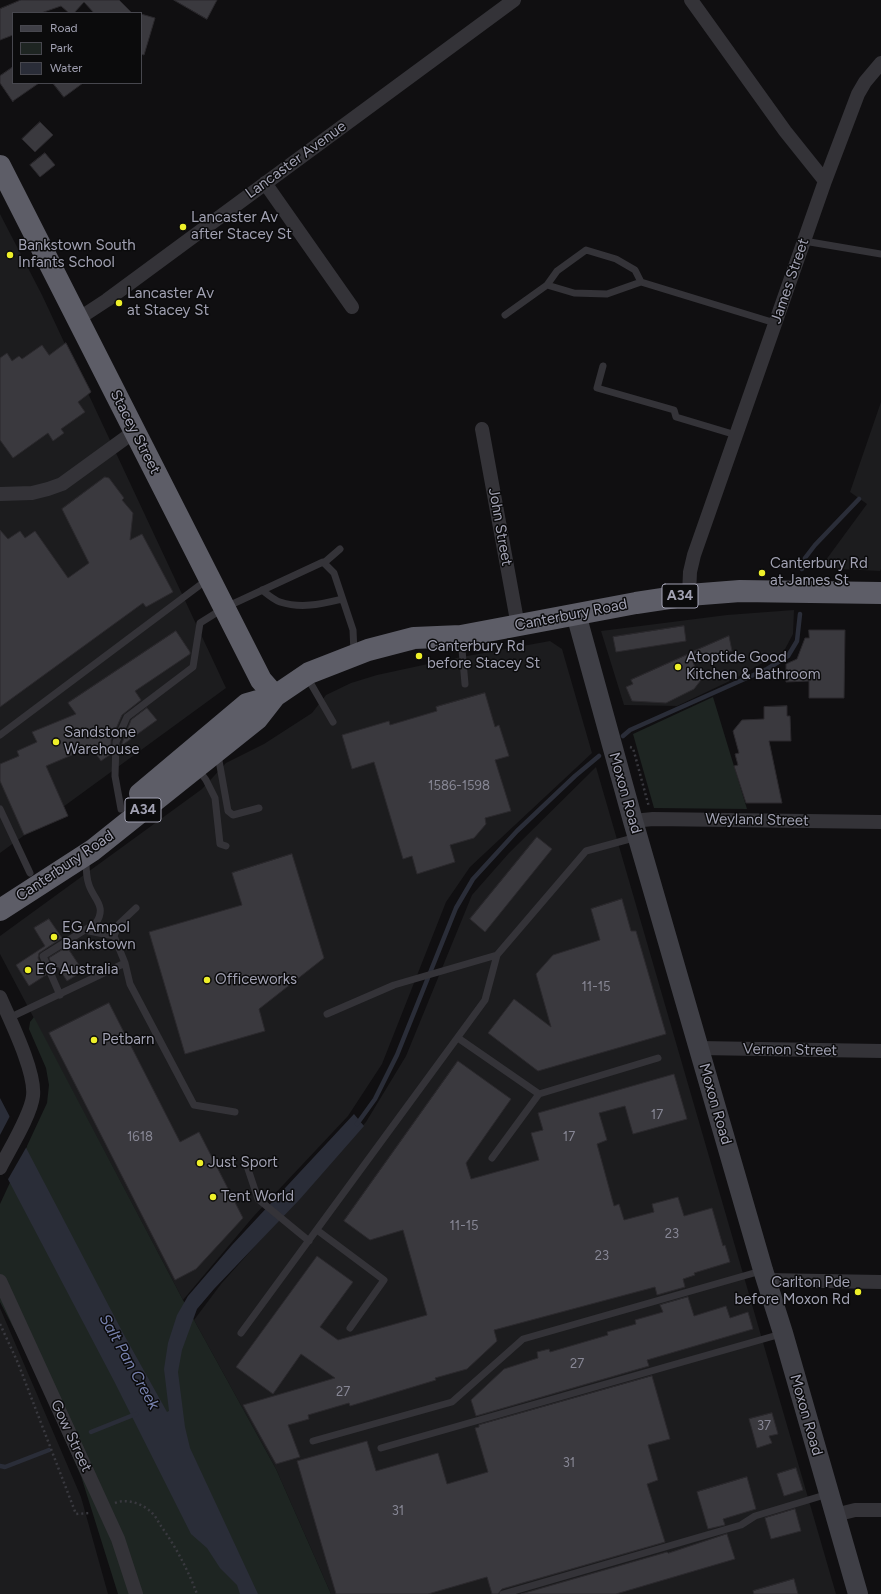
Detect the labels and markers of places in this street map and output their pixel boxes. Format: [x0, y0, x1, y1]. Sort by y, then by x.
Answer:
place label: Lancaster Av after Stacey St [191, 209, 292, 244]
marker: Lancaster Av after Stacey St [178, 222, 188, 232]
place label: Bankstown South Infants School [18, 237, 136, 272]
marker: Bankstown South Infants School [5, 250, 15, 260]
place label: Lancaster Av at Stacey St [127, 285, 214, 320]
marker: Lancaster Av at Stacey St [114, 298, 124, 308]
place label: Canterbury Rd at James St [770, 555, 868, 590]
marker: Canterbury Rd at James St [757, 568, 767, 578]
place label: Canterbury Rd before Stacey St [427, 638, 540, 673]
place label: Atoptide Good Kitchen & Bathroom [686, 649, 820, 684]
marker: Canterbury Rd before Stacey St [414, 651, 424, 661]
marker: Atoptide Good Kitchen & Bathroom [673, 662, 683, 672]
place label: Sandstone Warehouse [64, 724, 139, 759]
marker: Sandstone Warehouse [51, 737, 61, 747]
place label: EG Ampol Bankstown [62, 919, 136, 954]
marker: EG Ampol Bankstown [49, 932, 59, 942]
place label: EG Australia [36, 961, 118, 979]
marker: EG Australia [23, 965, 33, 975]
place label: Officeworks [215, 971, 297, 989]
marker: Officeworks [202, 975, 212, 985]
place label: Petbarn [102, 1031, 154, 1049]
marker: Petbarn [89, 1035, 99, 1045]
place label: Just Sport [208, 1154, 278, 1172]
marker: Just Sport [195, 1158, 205, 1168]
place label: Tent World [221, 1188, 294, 1206]
marker: Tent World [208, 1192, 218, 1202]
place label: Carlton Pde before Moxon Rd [735, 1274, 850, 1309]
marker: Carlton Pde before Moxon Rd [853, 1287, 863, 1297]

